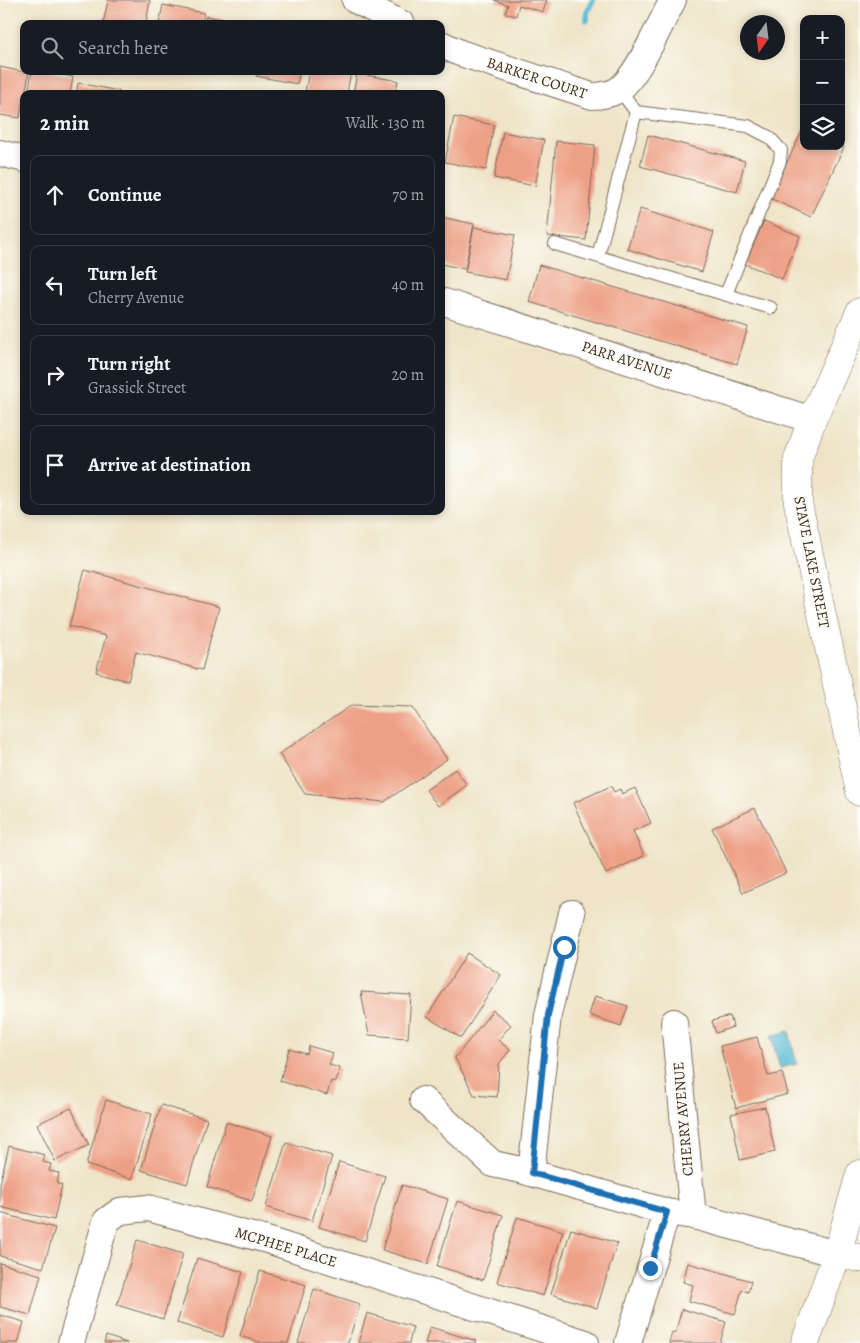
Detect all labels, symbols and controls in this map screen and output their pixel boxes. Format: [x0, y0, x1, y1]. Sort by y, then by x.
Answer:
north arrow [740, 15, 785, 60]
map controls [800, 15, 845, 150]
button: + [800, 15, 845, 60]
search box [20, 20, 445, 75]
icon: search [38, 34, 66, 62]
text: Search here [78, 35, 168, 61]
street label: BARKER COURT [484, 52, 591, 104]
button: − [800, 60, 845, 105]
button: layers [800, 105, 845, 150]
text: 2 min [40, 109, 89, 137]
text: Walk · 130 m [345, 112, 425, 134]
icon: ahead [41, 181, 69, 209]
text: Continue [88, 182, 162, 208]
text: 70 m [392, 184, 424, 206]
text: Turn left [88, 261, 157, 287]
icon: left [41, 271, 69, 299]
text: 40 m [392, 274, 424, 296]
text: Cherry Avenue [88, 287, 184, 309]
street label: PARR AVENUE [579, 336, 675, 384]
text: Turn right [88, 351, 170, 377]
icon: right [41, 361, 69, 389]
text: 20 m [391, 364, 424, 386]
text: Grassick Street [88, 377, 186, 399]
icon: arrive [41, 451, 69, 479]
text: Arrive at destination [88, 452, 251, 478]
street label: STAVE LAKE STREET [789, 494, 835, 631]
route start [553, 936, 576, 959]
street label: CHERRY AVENUE [668, 1061, 698, 1177]
street label: MCPHEE PLACE [233, 1222, 339, 1272]
route end [639, 1257, 662, 1280]

